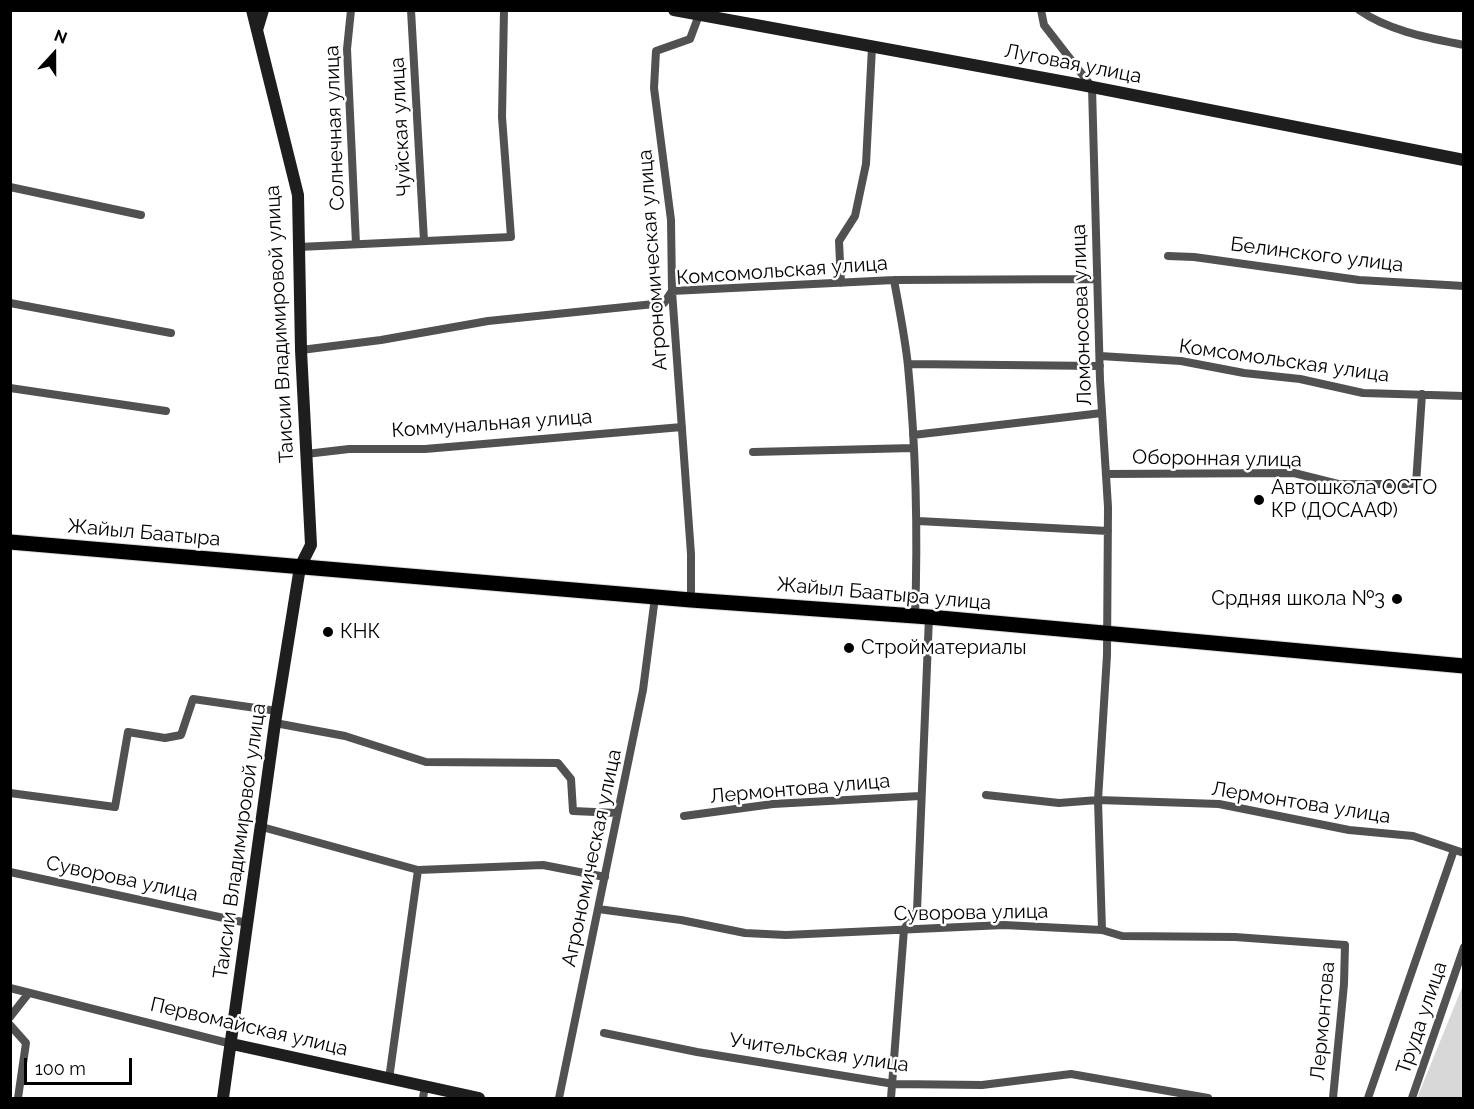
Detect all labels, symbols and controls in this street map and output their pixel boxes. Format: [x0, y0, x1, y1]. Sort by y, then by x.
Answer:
north arrow [24, 24, 84, 84]
text: N [52, 26, 70, 48]
street label: Луговая улица [1002, 39, 1144, 89]
street label: Солнечная улица [320, 45, 350, 211]
street label: Чуйская улица [385, 57, 417, 197]
street label: Агрономическая улица [633, 149, 673, 371]
street label: Таисии Владимировой улица [261, 185, 299, 463]
street label: Ломоносова улица [1067, 224, 1097, 406]
street label: Белинского улица [1229, 232, 1405, 278]
street label: Комсомольская улица [675, 252, 889, 290]
street label: Комсомольская улица [1177, 334, 1391, 388]
street label: Коммунальная улица [391, 405, 593, 443]
street label: Оборонная улица [1132, 446, 1302, 472]
place label: Автошкола ОСТО КР (ДОСААФ) [1271, 476, 1437, 523]
marker: Автошкола ОСТО КР (ДОСААФ) [1252, 493, 1266, 507]
street label: Жайыл Баатыра [66, 514, 222, 552]
street label: Жайыл Баатыра улица [776, 573, 992, 615]
place label: Срдняя школа №3 [1211, 587, 1385, 611]
marker: Срдняя школа №3 [1390, 592, 1404, 606]
place label: КНК [340, 620, 380, 644]
marker: КНК [321, 625, 335, 639]
place label: Стройматериалы [861, 636, 1026, 660]
marker: Стройматериалы [842, 641, 856, 655]
street label: Таисии Владимировой улица [209, 702, 271, 980]
street label: Агрономическая улица [557, 747, 627, 969]
street label: Лермонтова улица [709, 769, 891, 809]
street label: Лермонтова улица [1210, 777, 1392, 829]
street label: Суворова улица [44, 851, 200, 907]
street label: Суворова улица [893, 900, 1049, 926]
street label: Труда улица [1392, 959, 1452, 1077]
street label: Лермонтова [1306, 961, 1340, 1081]
street label: Первомайская улица [148, 993, 350, 1061]
street label: Учительская улица [728, 1029, 910, 1077]
scale bar [27, 1046, 135, 1084]
text: 100 m [35, 1058, 86, 1079]

